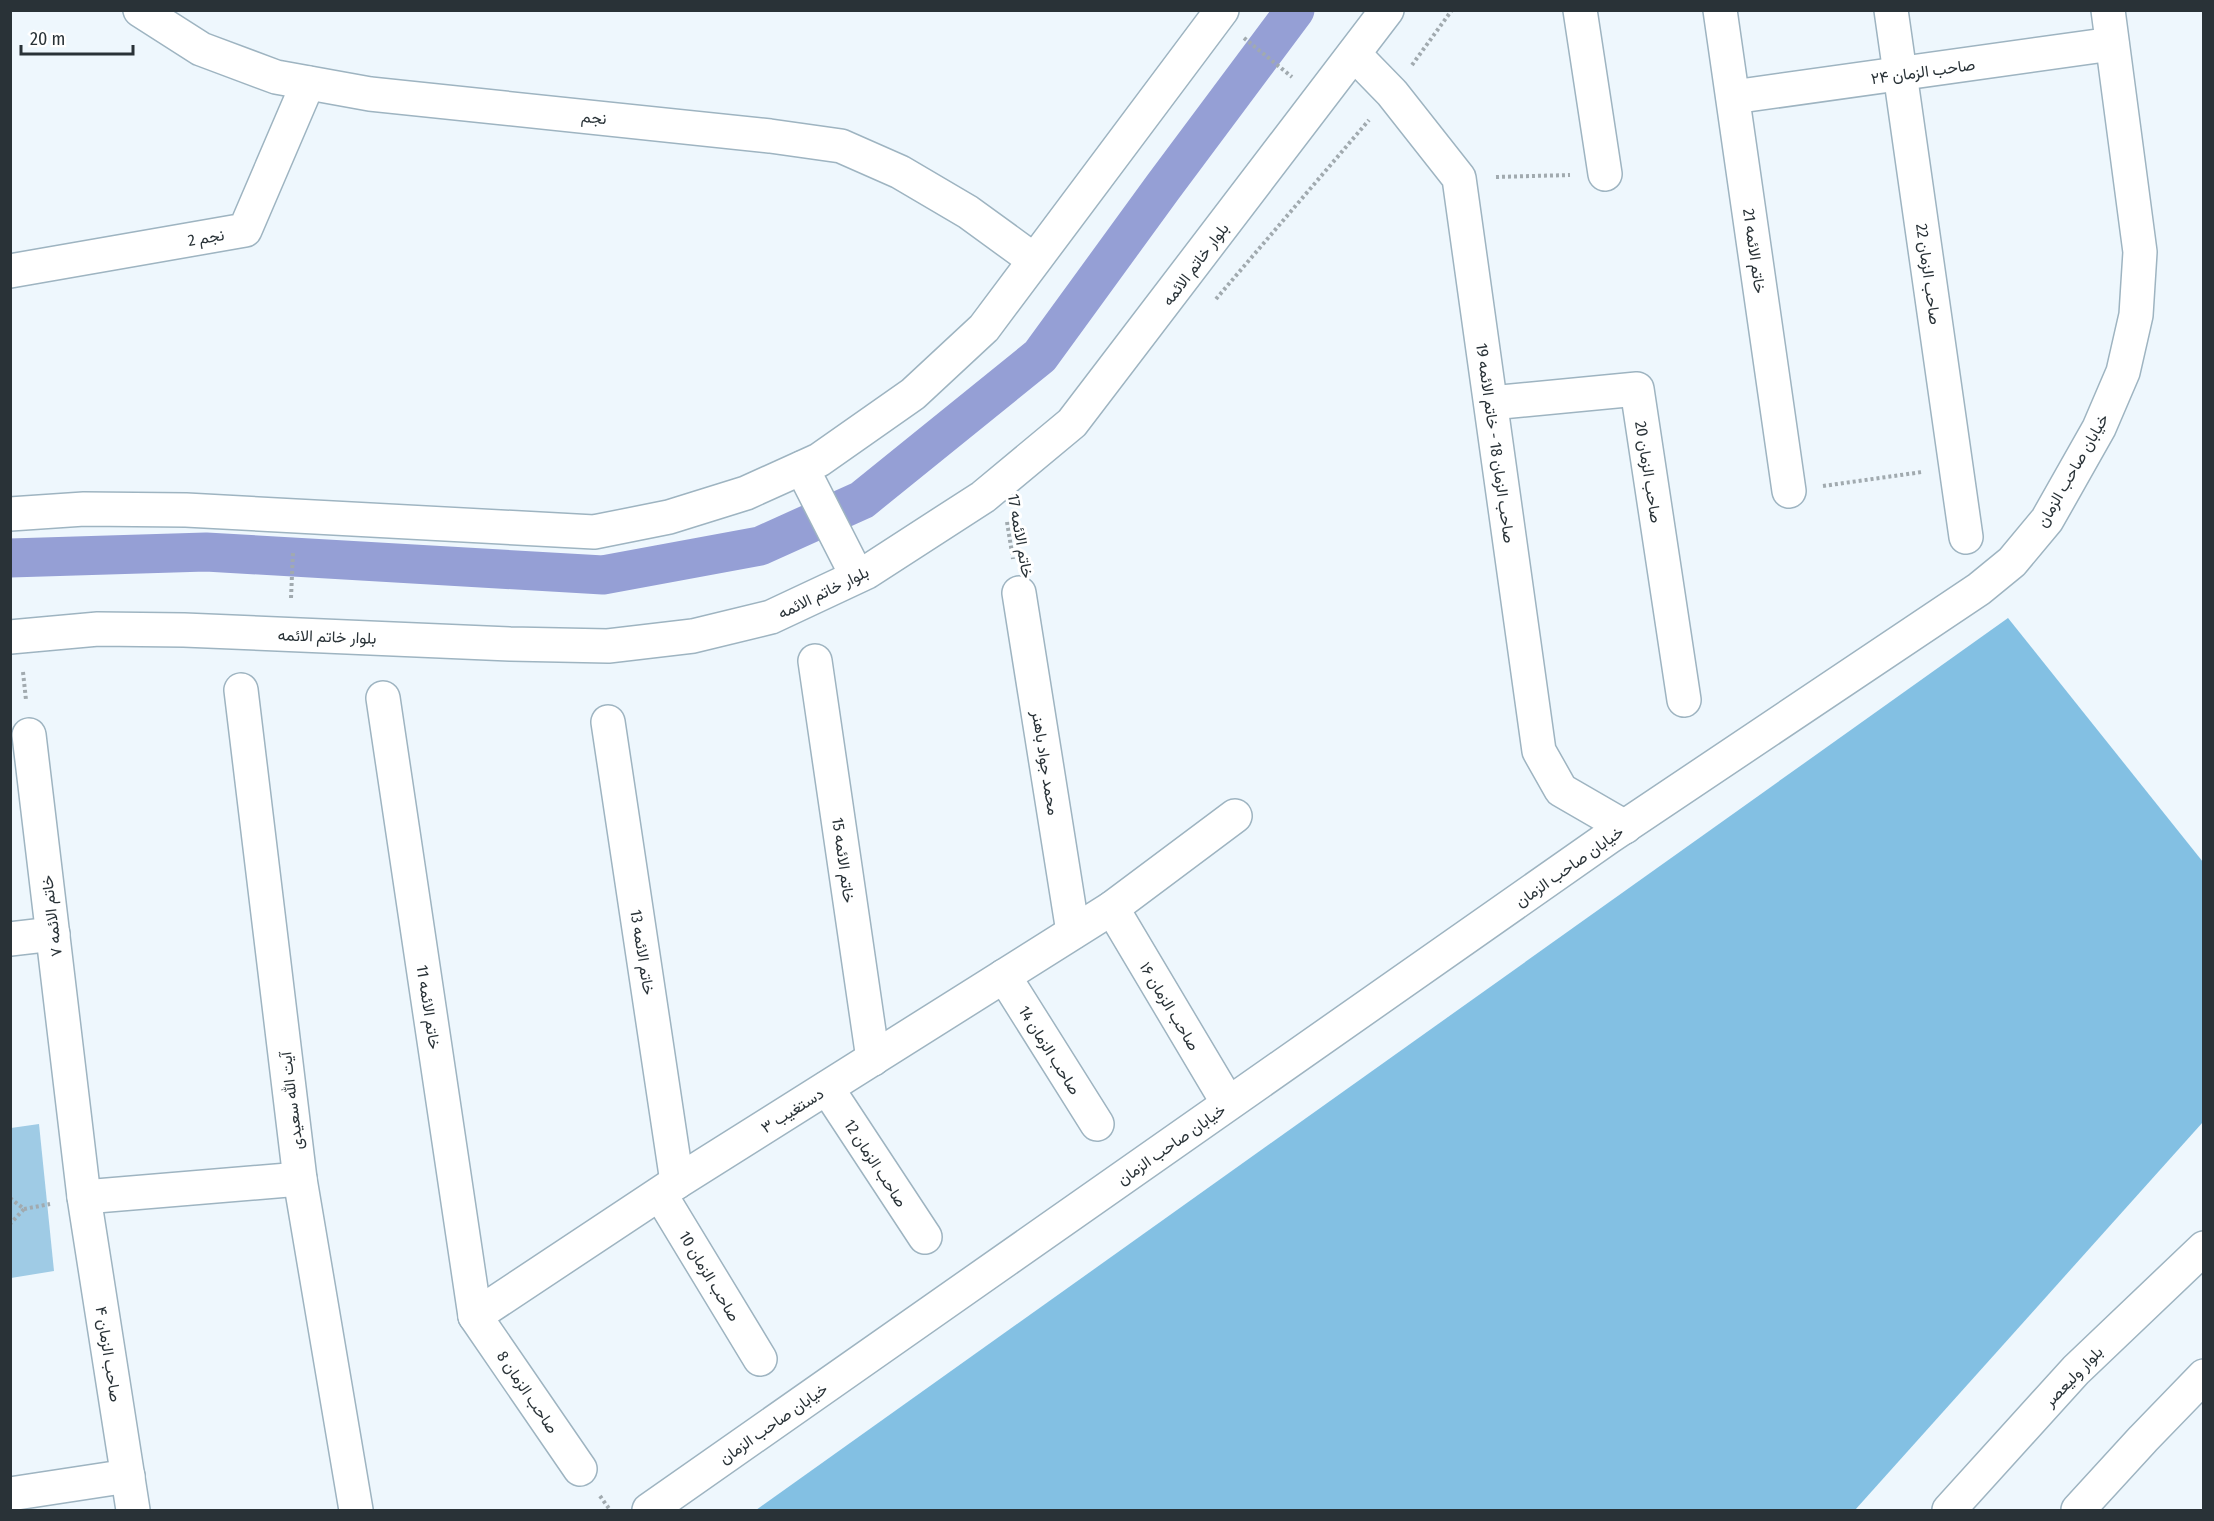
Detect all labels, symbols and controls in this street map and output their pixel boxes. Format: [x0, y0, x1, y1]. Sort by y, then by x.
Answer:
scale bar [21, 18, 134, 56]
text: 20 m [30, 28, 65, 50]
street label: صاحب الزمان ۲۴ [1870, 55, 1977, 89]
street label: نجم [580, 107, 608, 129]
street label: خاتم الائمه 21 [1738, 207, 1770, 295]
street label: بلوار خاتم الائمه [1158, 219, 1234, 310]
street label: صاحب الزمان 22 [1911, 222, 1945, 326]
street label: نجم 2 [186, 225, 226, 251]
street label: صاحب الزمان 18 - خاتم الائمه 19 [1471, 342, 1519, 544]
street label: خیابان صاحب الزمان [2032, 410, 2114, 531]
street label: صاحب الزمان 20 [1630, 420, 1666, 525]
street label: خاتم الائمه 17 [1003, 492, 1037, 580]
street label: بلوار خاتم الائمه [775, 562, 872, 624]
street label: بلوار خاتم الائمه [277, 625, 377, 649]
street label: محمد جواد باهنر [1027, 709, 1063, 817]
street label: خاتم الائمه 15 [827, 816, 859, 905]
street label: خیابان صاحب الزمان [1511, 822, 1628, 912]
street label: خاتم الائمه ۷ [37, 874, 67, 958]
street label: خاتم الائمه 13 [625, 908, 659, 997]
street label: صاحب الزمان ۱۶ [1135, 959, 1203, 1054]
street label: خاتم الائمه 11 [411, 964, 445, 1051]
street label: صاحب الزمان 14 [1014, 1002, 1085, 1099]
street label: آیت الله سعیدی [276, 1049, 308, 1151]
street label: دستغیب ۳ [757, 1084, 827, 1137]
street label: خیابان صاحب الزمان [1113, 1100, 1230, 1190]
street label: صاحب الزمان 12 [839, 1116, 911, 1211]
street label: صاحب الزمان 10 [674, 1228, 744, 1325]
street label: صاحب الزمان ۴ [91, 1305, 125, 1403]
street label: بلوار ولیعصر [2039, 1342, 2107, 1412]
street label: صاحب الزمان 8 [492, 1347, 562, 1438]
street label: خیابان صاحب الزمان [715, 1379, 832, 1469]

